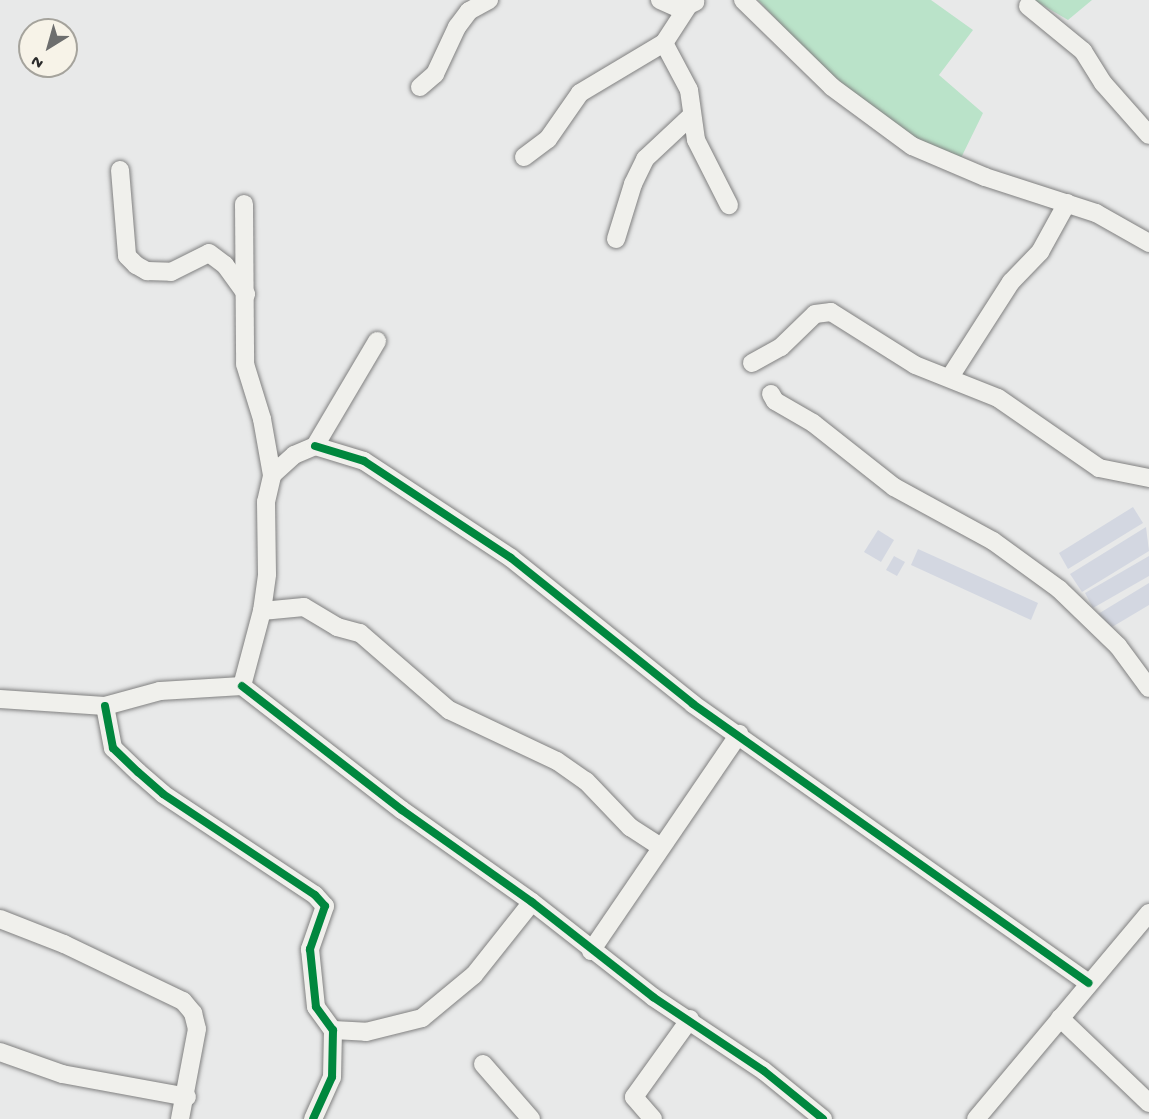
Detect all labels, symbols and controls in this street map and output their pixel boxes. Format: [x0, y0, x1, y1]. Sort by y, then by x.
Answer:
north arrow [18, 18, 78, 78]
text: N [28, 50, 48, 72]

